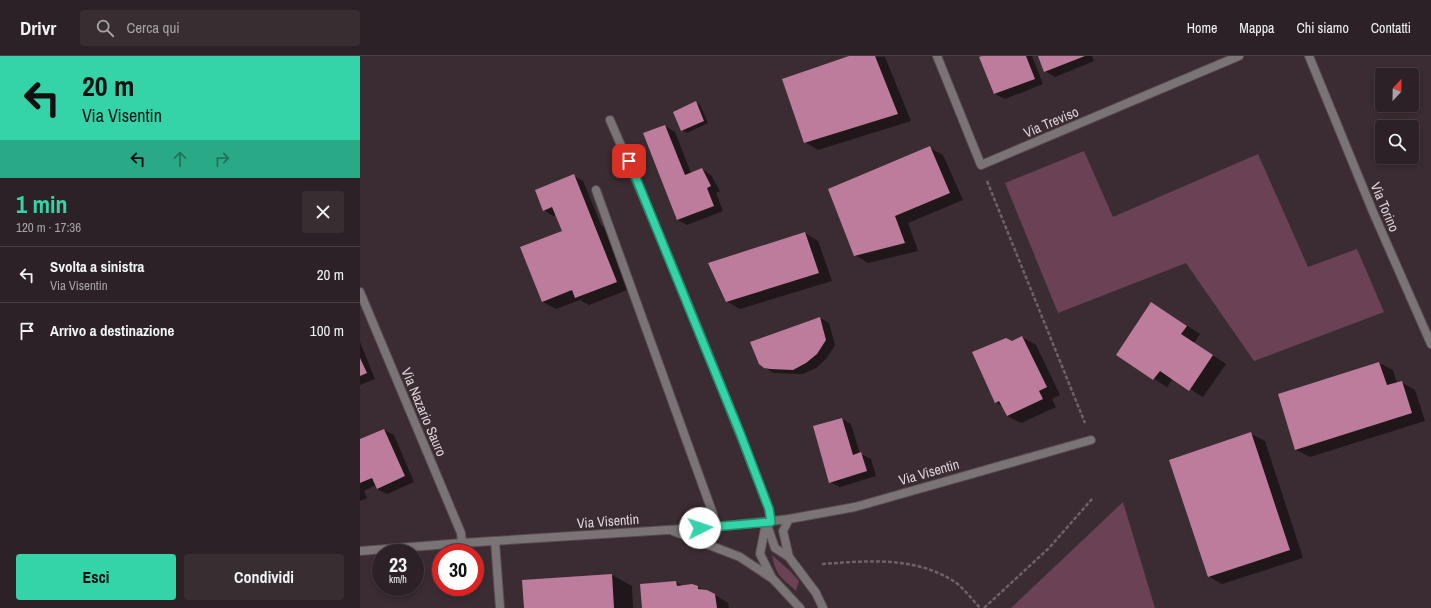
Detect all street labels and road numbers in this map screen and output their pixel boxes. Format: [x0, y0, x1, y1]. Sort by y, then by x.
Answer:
street label: Via Treviso [1021, 102, 1081, 142]
street label: Via Torino [1367, 180, 1403, 234]
street label: Via Nazario Sauro [397, 365, 451, 459]
street label: Via Visentin [897, 455, 961, 489]
street label: Via Visentin [576, 510, 640, 532]

